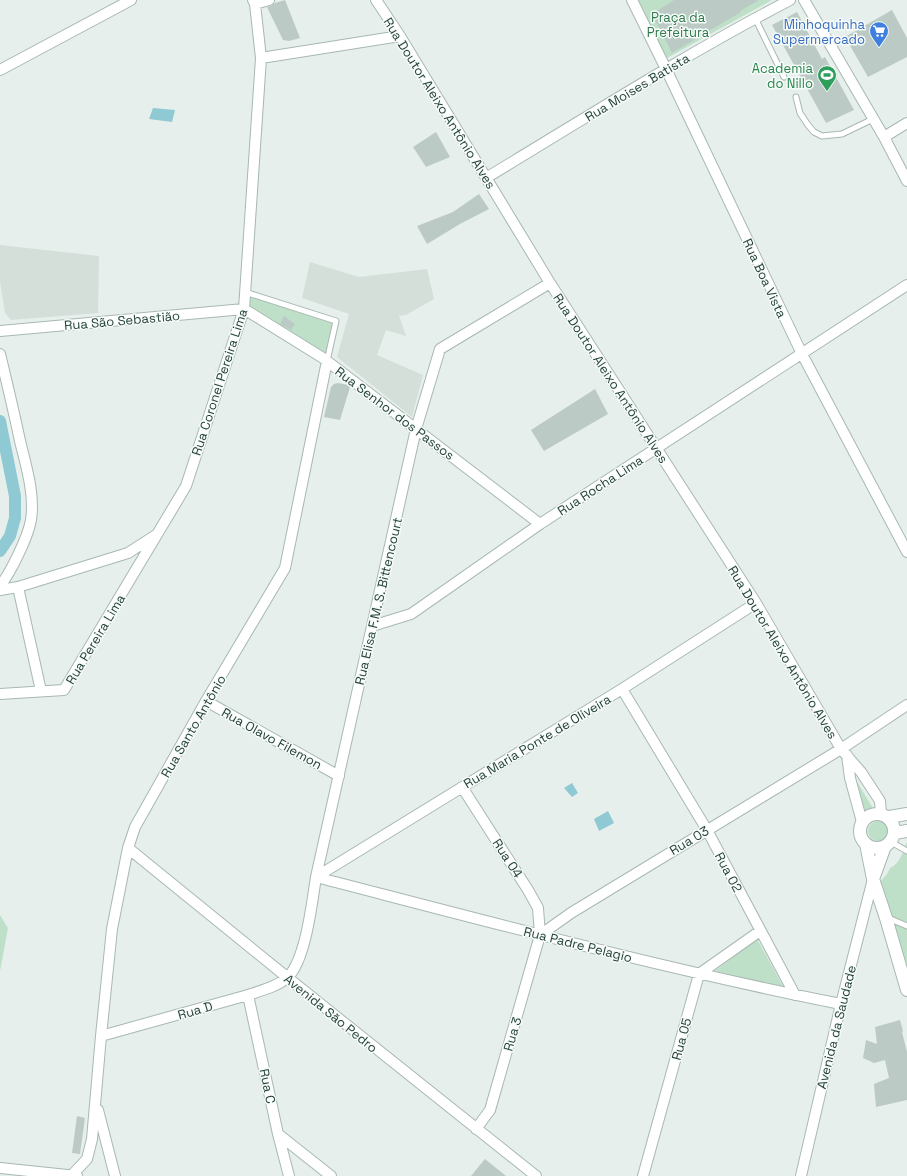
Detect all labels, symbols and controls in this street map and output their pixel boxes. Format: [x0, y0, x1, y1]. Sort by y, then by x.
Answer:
park label: Praça da Prefeitura [647, 9, 710, 41]
street label: Rua Doutor Aleixo Antônio Alves [380, 14, 500, 192]
place label: Minhoquinha Supermercado [773, 16, 866, 48]
supermarket icon: Minhoquinha Supermercado [868, 20, 890, 48]
street label: Rua Moises Batista [582, 49, 693, 125]
place label: Academia do Nillo [752, 60, 814, 92]
sports icon: Academia do Nillo [816, 64, 838, 92]
street label: Rua Boa Vista [739, 236, 791, 321]
street label: Rua Doutor Aleixo Antônio Alves [549, 290, 672, 466]
street label: Rua Coronel Pereira Lima [188, 306, 251, 458]
street label: Rua São Sebastião [63, 307, 181, 334]
street label: Rua Senhor dos Passos [332, 363, 458, 464]
street label: Rua Rocha Lima [554, 451, 647, 519]
street label: Rua Elisa F.M. S. Bittencourt [351, 516, 406, 687]
street label: Rua Doutor Aleixo Antônio Alves [724, 563, 841, 742]
street label: Rua Pereira Lima [62, 591, 129, 687]
street label: Rua Santo Antônio [157, 672, 230, 781]
street label: Rua Maria Ponte de Oliveira [460, 690, 615, 792]
street label: Rua Olavo Filemon [218, 704, 325, 773]
street label: Rua 03 [666, 822, 712, 859]
street label: Rua 04 [489, 835, 527, 881]
street label: Rua 02 [711, 849, 746, 895]
street label: Rua Padre Pelagio [522, 923, 634, 966]
street label: Avenida da Saudade [813, 963, 860, 1091]
street label: Avenida São Pedro [280, 970, 381, 1056]
street label: Rua D [176, 997, 215, 1024]
street label: Rua 3 [500, 1015, 525, 1053]
street label: Rua 05 [668, 1016, 695, 1062]
street label: Rua C [256, 1067, 279, 1105]

